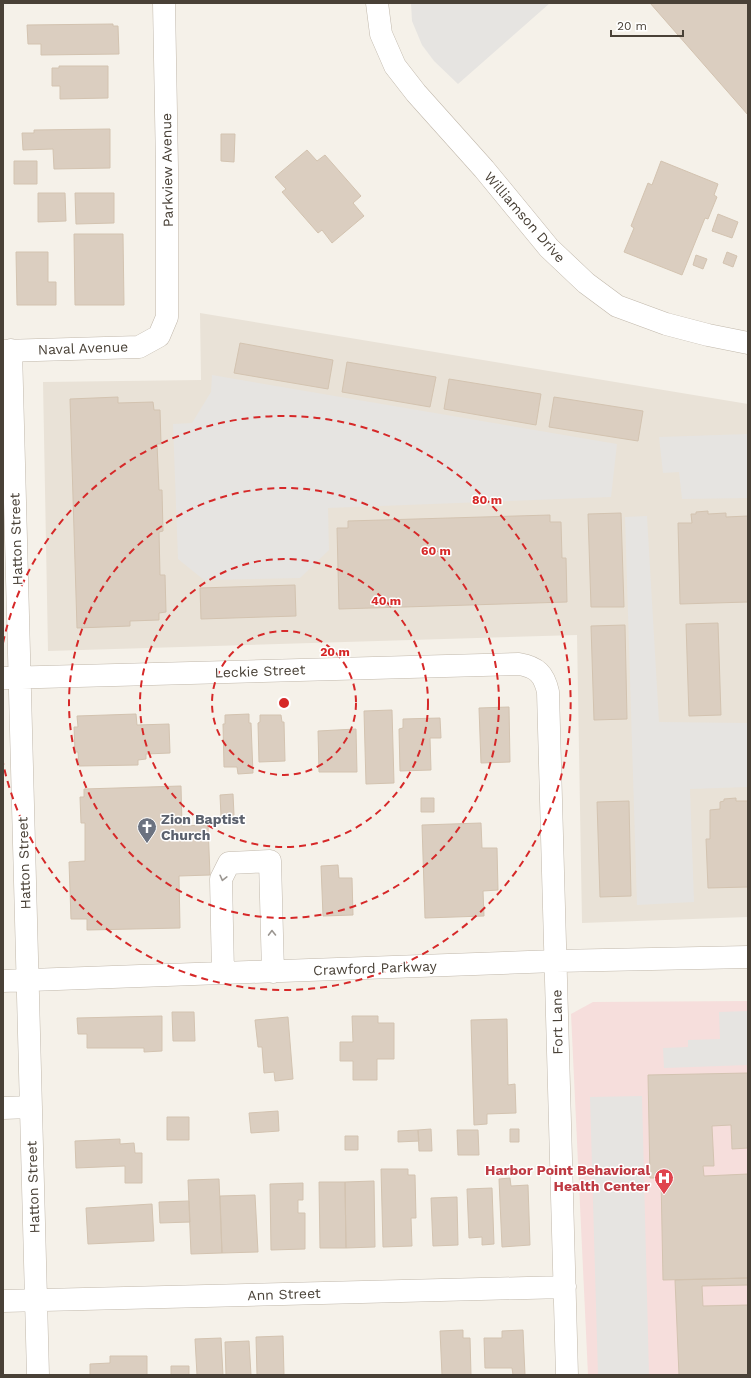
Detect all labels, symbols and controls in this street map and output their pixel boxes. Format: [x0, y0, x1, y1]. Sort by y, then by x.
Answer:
scale bar [611, 12, 683, 38]
text: 20 m [617, 19, 647, 33]
street label: Parkview Avenue [158, 113, 176, 227]
street label: Williamson Drive [481, 168, 569, 266]
street label: Naval Avenue [38, 338, 128, 358]
street label: Hatton Street [6, 492, 26, 586]
text: 80 m [472, 493, 502, 507]
text: 60 m [421, 544, 451, 558]
text: 40 m [371, 594, 401, 608]
text: 20 m [320, 645, 350, 659]
street label: Leckie Street [214, 661, 306, 681]
centre of rings [277, 696, 291, 710]
place label: Zion Baptist Church [161, 811, 245, 843]
street label: Hatton Street [14, 816, 34, 910]
church icon: Zion Baptist Church [136, 816, 158, 844]
one-way arrow [219, 875, 228, 882]
one-way arrow [268, 930, 276, 936]
street label: Crawford Parkway [313, 958, 438, 978]
street label: Fort Lane [548, 989, 566, 1055]
street label: Hatton Street [23, 1140, 43, 1234]
place label: Harbor Point Behavioral Health Center [485, 1162, 650, 1194]
hospital icon: Harbor Point Behavioral Health Center [653, 1167, 675, 1195]
street label: Ann Street [247, 1285, 321, 1303]

